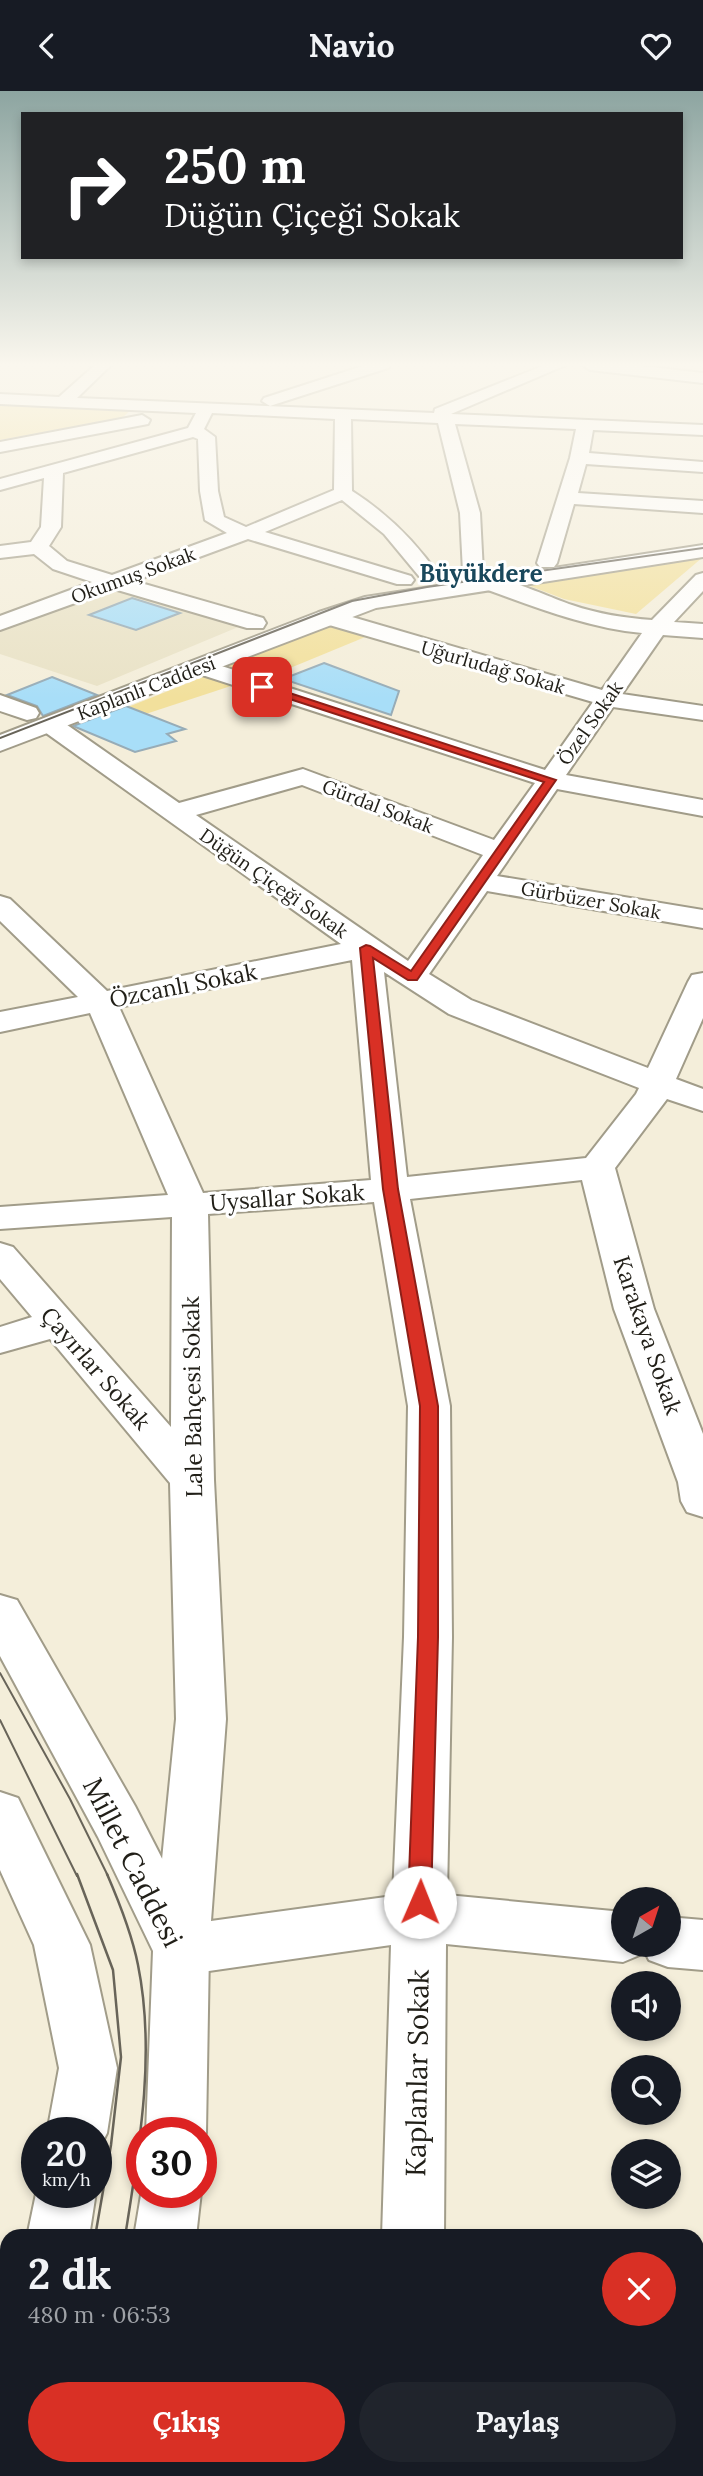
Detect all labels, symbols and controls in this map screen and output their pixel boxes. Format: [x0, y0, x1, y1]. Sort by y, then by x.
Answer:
text: Navio [308, 25, 395, 66]
icon: back [28, 27, 66, 65]
icon: heart [637, 27, 675, 65]
text: 250 m [164, 134, 306, 196]
icon: right [49, 140, 140, 231]
text: Düğün Çiçeği Sokak [164, 195, 460, 236]
street label: Okumuş Sokak [67, 541, 199, 609]
district label: Büyükdere [419, 558, 543, 589]
street label: Uğurludağ Sokak [418, 635, 569, 699]
street label: Kaplanlı Caddesi [73, 651, 219, 725]
pin [232, 657, 292, 717]
icon: arrive [243, 668, 281, 706]
street label: Özel Sokak [552, 676, 628, 770]
street label: Gürdal Sokak [319, 774, 438, 839]
street label: Düğün Çiçeği Sokak [195, 823, 354, 944]
street label: Gürbüzer Sokak [519, 876, 664, 924]
street label: Özcanlı Sokak [107, 956, 260, 1014]
street label: Uysallar Sokak [209, 1177, 366, 1217]
street label: Karakaya Sokak [607, 1252, 689, 1419]
street label: Lale Bahçesi Sokak [176, 1296, 208, 1498]
street label: Çayırlar Sokak [35, 1301, 158, 1436]
street label: Millet Caddesi [75, 1771, 191, 1953]
position arrow [383, 1865, 457, 1939]
north arrow [611, 1887, 681, 1957]
map controls [611, 1887, 681, 2209]
street label: Kaplanlar Sokak [397, 1969, 437, 2177]
button: sound [611, 1971, 681, 2041]
button: search [611, 2055, 681, 2125]
speed limit sign: 30 [126, 2117, 217, 2208]
text: 20 [46, 2131, 87, 2176]
button: layers [611, 2139, 681, 2209]
text: km/h [42, 2168, 91, 2191]
text: 2 dk [28, 2247, 111, 2301]
button: close [602, 2252, 676, 2326]
text: 480 m · 06:53 [28, 2300, 171, 2329]
button: Çıkış [28, 2382, 345, 2462]
button: Paylaş [359, 2382, 676, 2462]

